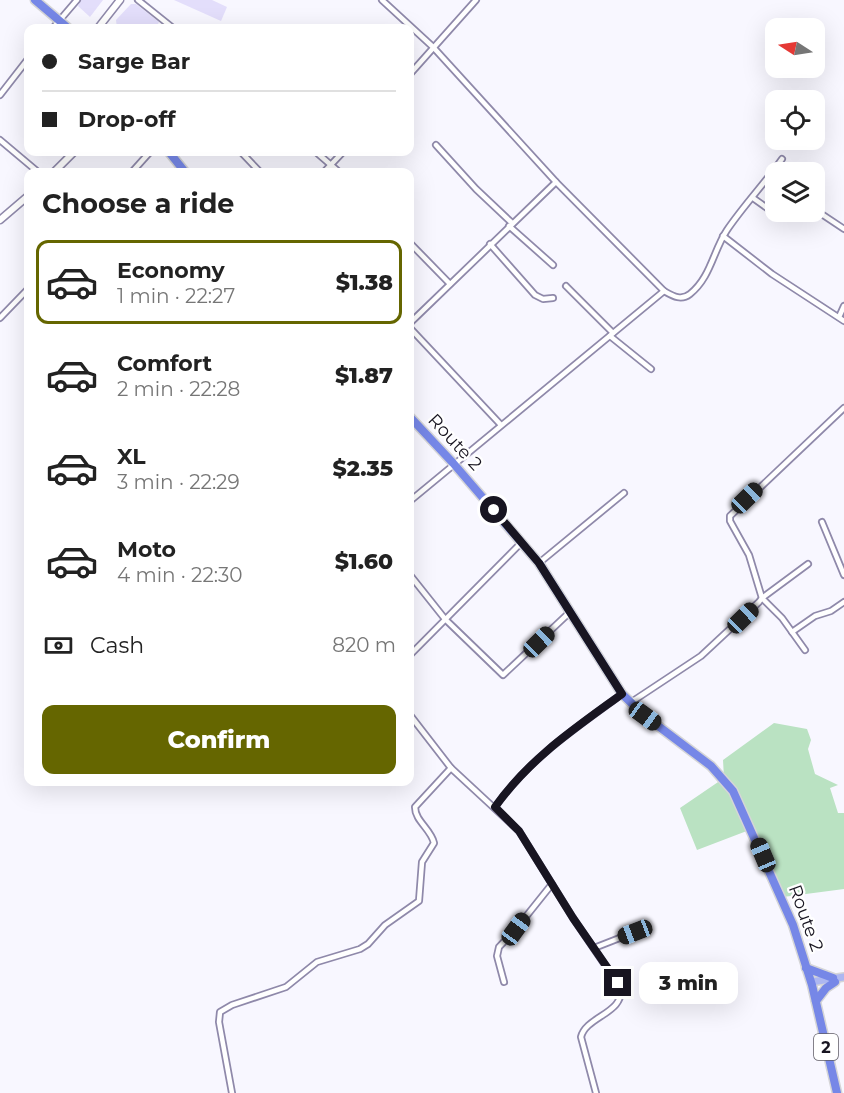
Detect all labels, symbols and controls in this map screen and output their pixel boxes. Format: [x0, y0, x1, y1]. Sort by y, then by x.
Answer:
north arrow [765, 18, 825, 78]
map controls [765, 18, 825, 222]
text: Sarge Bar [78, 48, 190, 75]
button: locate [765, 90, 825, 150]
text: Drop-off [78, 106, 176, 133]
button: layers [765, 162, 825, 222]
text: Choose a ride [42, 187, 234, 220]
icon: car [45, 255, 99, 309]
text: Economy [117, 257, 225, 284]
text: $1.38 [336, 269, 393, 296]
text: 1 min · 22:27 [117, 284, 235, 308]
icon: car [45, 348, 99, 402]
text: Comfort [117, 350, 212, 377]
text: $1.87 [335, 362, 393, 389]
text: 2 min · 22:28 [117, 377, 240, 401]
street label: Route 2 [423, 409, 487, 475]
icon: car [45, 441, 99, 495]
text: XL [117, 443, 146, 470]
text: $2.35 [333, 455, 393, 482]
text: 3 min · 22:29 [117, 470, 240, 494]
car [728, 479, 766, 517]
route start [480, 496, 507, 523]
icon: car [45, 534, 99, 588]
text: Moto [117, 536, 176, 563]
text: $1.60 [335, 548, 393, 575]
text: 4 min · 22:30 [117, 563, 243, 587]
car [724, 599, 762, 637]
car [520, 623, 558, 661]
icon: cash [42, 629, 75, 662]
text: Cash [90, 632, 144, 659]
text: 820 m [332, 633, 396, 657]
car [625, 698, 665, 734]
button: Confirm [42, 705, 396, 774]
car [748, 835, 778, 875]
street label: Route 2 [784, 882, 828, 954]
car [498, 909, 534, 949]
car [615, 917, 655, 947]
callout: 3 min [639, 962, 738, 1004]
route end [604, 969, 631, 996]
text: 3 min [659, 971, 718, 995]
road number: 2 [814, 1034, 838, 1060]

